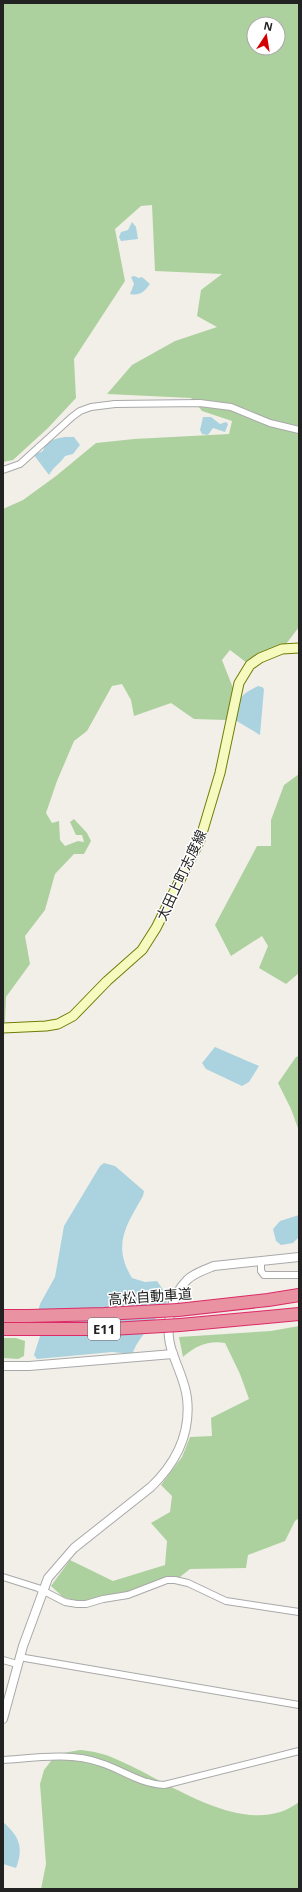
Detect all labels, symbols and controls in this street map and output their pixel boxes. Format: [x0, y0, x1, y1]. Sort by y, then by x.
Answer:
north arrow [246, 16, 286, 56]
text: N [262, 17, 274, 34]
street label: 太田上町志度線 [152, 827, 210, 923]
street label: 高松自動車道 [107, 1284, 193, 1308]
road number: E11 [88, 1318, 120, 1340]

